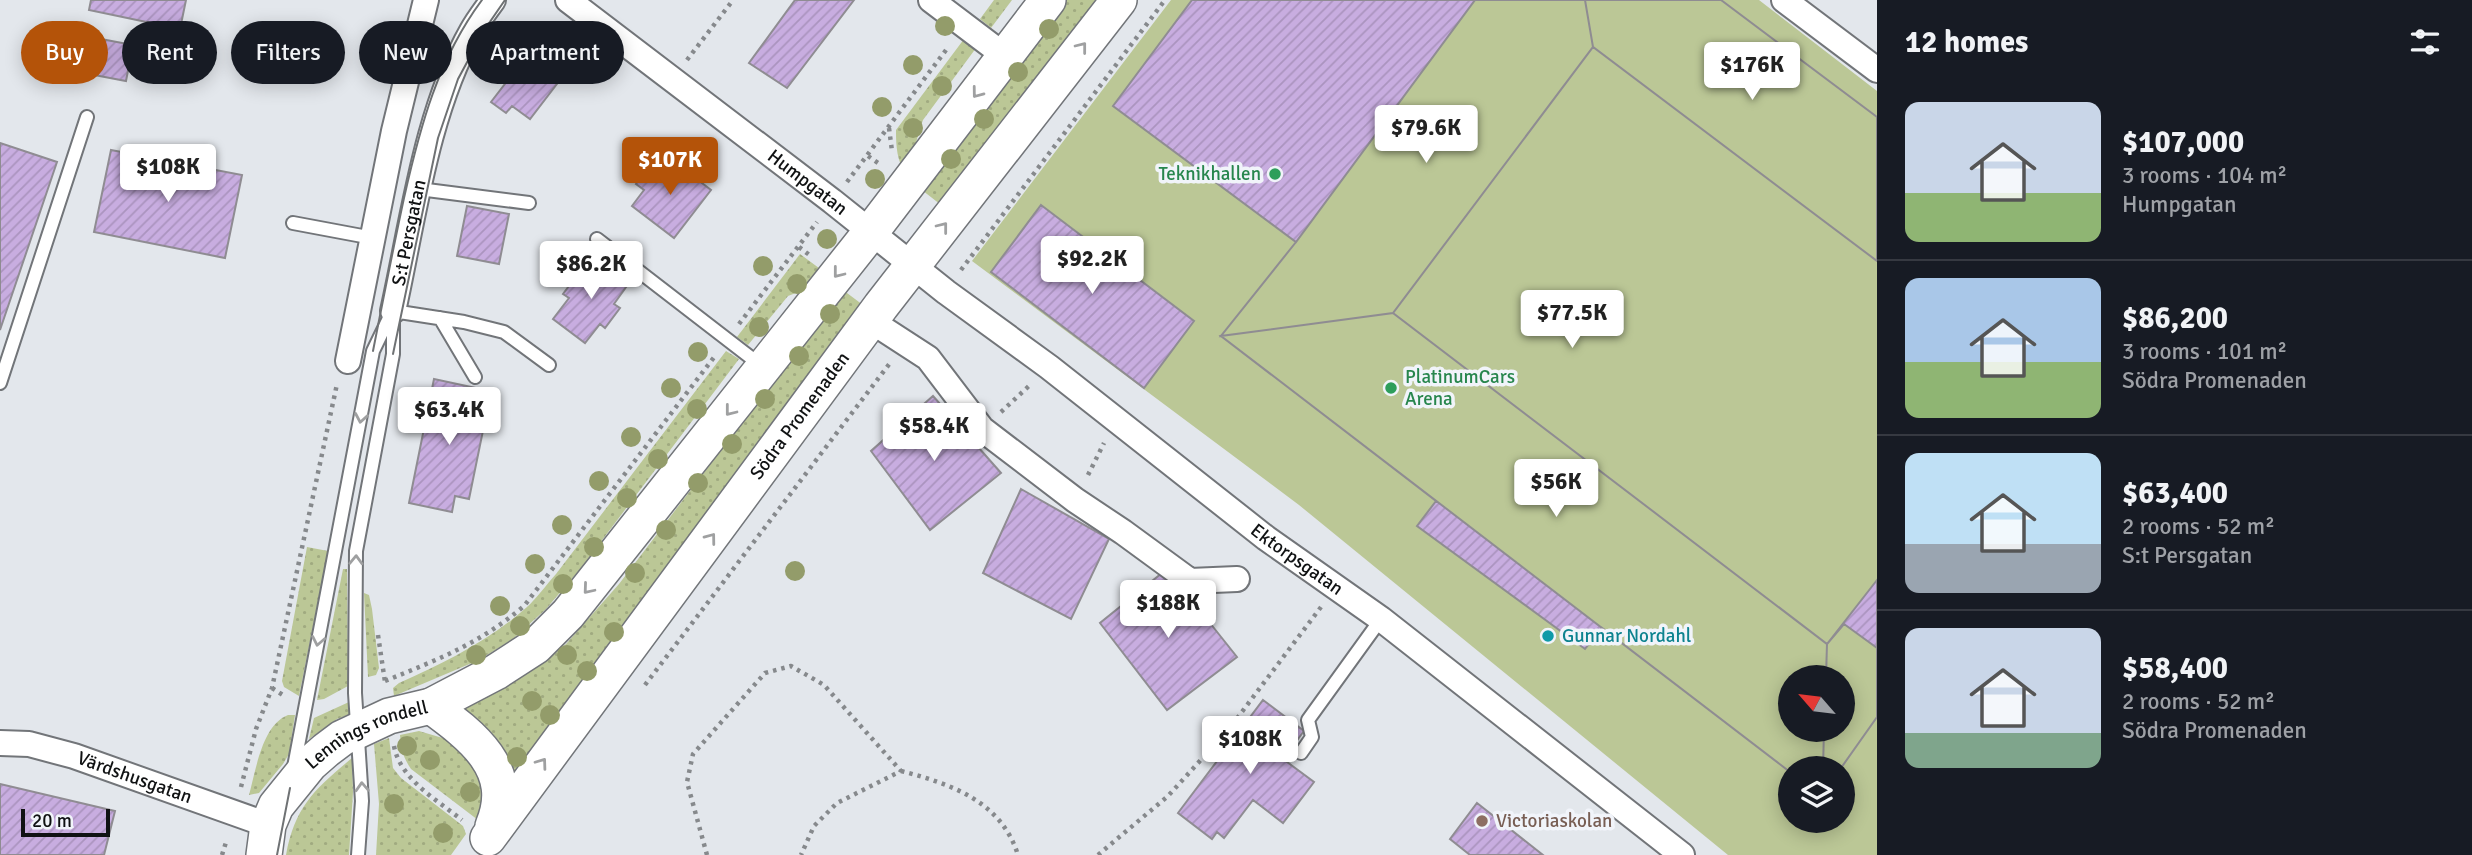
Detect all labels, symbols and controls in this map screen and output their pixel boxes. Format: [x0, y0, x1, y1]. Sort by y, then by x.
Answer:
chip: Buy [21, 21, 108, 84]
chip: Rent [122, 21, 217, 84]
chip: Filters [231, 21, 345, 84]
chip: New [359, 21, 452, 84]
chip: Apartment [466, 21, 624, 84]
icon: filters [2406, 23, 2444, 61]
text: 12 homes [1905, 24, 2028, 61]
pin: $176K [1703, 42, 1801, 102]
one-way arrow [1074, 43, 1087, 55]
text: $176K [1720, 50, 1784, 79]
one-way arrow [972, 85, 985, 98]
pin: $79.6K [1369, 106, 1483, 165]
text: $79.6K [1391, 113, 1461, 142]
text: $107,000 [2122, 124, 2244, 161]
icon: home [1961, 130, 2045, 214]
pin: $107K [621, 138, 719, 197]
pin: $108K [119, 144, 217, 204]
street label: Humpgatan [763, 144, 852, 221]
text: $107K [638, 145, 702, 174]
text: $108K [136, 152, 200, 181]
text: 3 rooms · 104 m² [2122, 161, 2287, 190]
place label: Teknikhallen [1159, 162, 1261, 186]
marker: Teknikhallen [1267, 166, 1283, 182]
street label: S:t Persgatan [387, 177, 432, 288]
text: Humpgatan [2122, 190, 2236, 219]
one-way arrow [934, 222, 947, 235]
pin: $92.2K [1035, 236, 1149, 296]
pin: $86.2K [534, 242, 648, 301]
text: $92.2K [1057, 244, 1127, 273]
text: $86.2K [556, 249, 626, 278]
one-way arrow [833, 266, 846, 278]
pin: $77.5K [1515, 290, 1629, 350]
text: $77.5K [1537, 298, 1607, 327]
text: $86,200 [2122, 300, 2228, 337]
icon: home [1961, 306, 2045, 390]
text: 3 rooms · 101 m² [2122, 337, 2287, 366]
street label: Södra Promenaden [745, 347, 855, 484]
place label: PlatinumCars Arena [1405, 365, 1515, 411]
text: Södra Promenaden [2122, 366, 2307, 395]
marker: PlatinumCars Arena [1383, 380, 1399, 396]
pin: $63.4K [392, 388, 506, 447]
text: $63.4K [414, 395, 484, 424]
one-way arrow [725, 404, 738, 416]
pin: $58.4K [877, 404, 991, 463]
text: $58.4K [899, 411, 969, 440]
one-way arrow [354, 412, 369, 424]
pin: $56K [1515, 460, 1597, 519]
text: $56K [1530, 467, 1582, 496]
text: $63,400 [2122, 475, 2228, 512]
icon: home [1961, 481, 2045, 565]
text: 2 rooms · 52 m² [2122, 512, 2275, 541]
street label: Ektorpsgatan [1246, 518, 1348, 601]
one-way arrow [703, 533, 715, 546]
text: S:t Persgatan [2122, 541, 2252, 570]
one-way arrow [349, 554, 364, 565]
pin: $188K [1119, 580, 1217, 640]
one-way arrow [584, 581, 596, 594]
text: $188K [1136, 588, 1200, 617]
place label: Gunnar Nordahl [1562, 624, 1691, 648]
marker: Gunnar Nordahl [1540, 628, 1556, 644]
one-way arrow [312, 635, 327, 647]
text: $58,400 [2122, 650, 2228, 687]
icon: home [1961, 656, 2045, 740]
north arrow [1778, 665, 1855, 742]
map controls [1778, 665, 1855, 833]
text: 2 rooms · 52 m² [2122, 687, 2275, 716]
street label: Lennings rondell [300, 695, 430, 775]
pin: $108K [1201, 716, 1299, 776]
text: Södra Promenaden [2122, 716, 2307, 745]
text: $108K [1218, 724, 1282, 753]
street label: Värdshusgatan [74, 746, 195, 809]
button: layers [1778, 756, 1855, 833]
one-way arrow [534, 758, 546, 771]
one-way arrow [354, 781, 369, 792]
scale bar [21, 806, 110, 838]
text: 20 m [32, 809, 72, 833]
place label: Victoriaskolan [1496, 809, 1612, 833]
marker: Victoriaskolan [1474, 813, 1490, 829]

